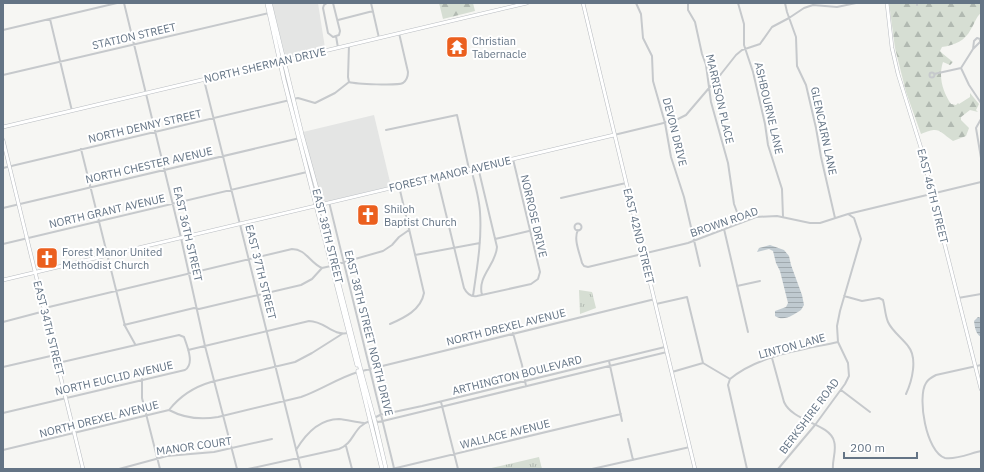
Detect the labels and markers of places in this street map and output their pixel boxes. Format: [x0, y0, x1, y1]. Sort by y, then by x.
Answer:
temple icon: Christian Tabernacle [444, 34, 470, 60]
place label: Christian Tabernacle [472, 34, 527, 61]
church icon: Shiloh Baptist Church [355, 202, 381, 228]
place label: Shiloh Baptist Church [384, 202, 457, 229]
church icon: Forest Manor United Methodist Church [34, 245, 60, 271]
place label: Forest Manor United Methodist Church [62, 245, 162, 272]

